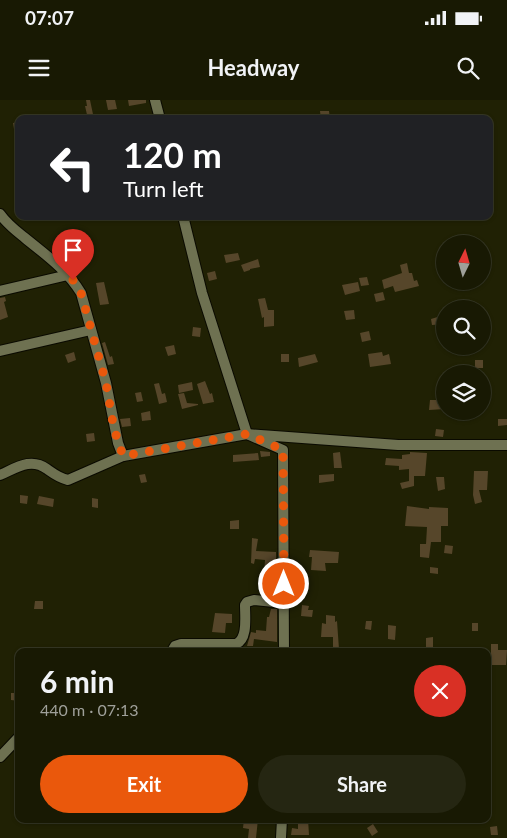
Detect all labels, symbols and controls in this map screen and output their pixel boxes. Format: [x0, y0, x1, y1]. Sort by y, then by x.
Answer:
text: 07:07 [25, 6, 74, 29]
icon: menu [25, 54, 53, 82]
text: Headway [208, 54, 299, 81]
icon: search [454, 54, 482, 82]
text: 120 m [123, 133, 222, 175]
icon: left [40, 135, 105, 200]
text: Turn left [123, 175, 204, 202]
pin [52, 229, 94, 280]
north arrow [436, 235, 491, 290]
map controls [436, 235, 491, 420]
icon: arrive [59, 236, 87, 264]
button: search [436, 300, 491, 355]
button: layers [436, 365, 491, 420]
position arrow [257, 557, 309, 609]
text: 6 min [40, 663, 114, 699]
button: close [414, 665, 466, 717]
text: 440 m · 07:13 [40, 700, 139, 719]
button: Exit [40, 755, 248, 813]
button: Share [258, 755, 466, 813]

